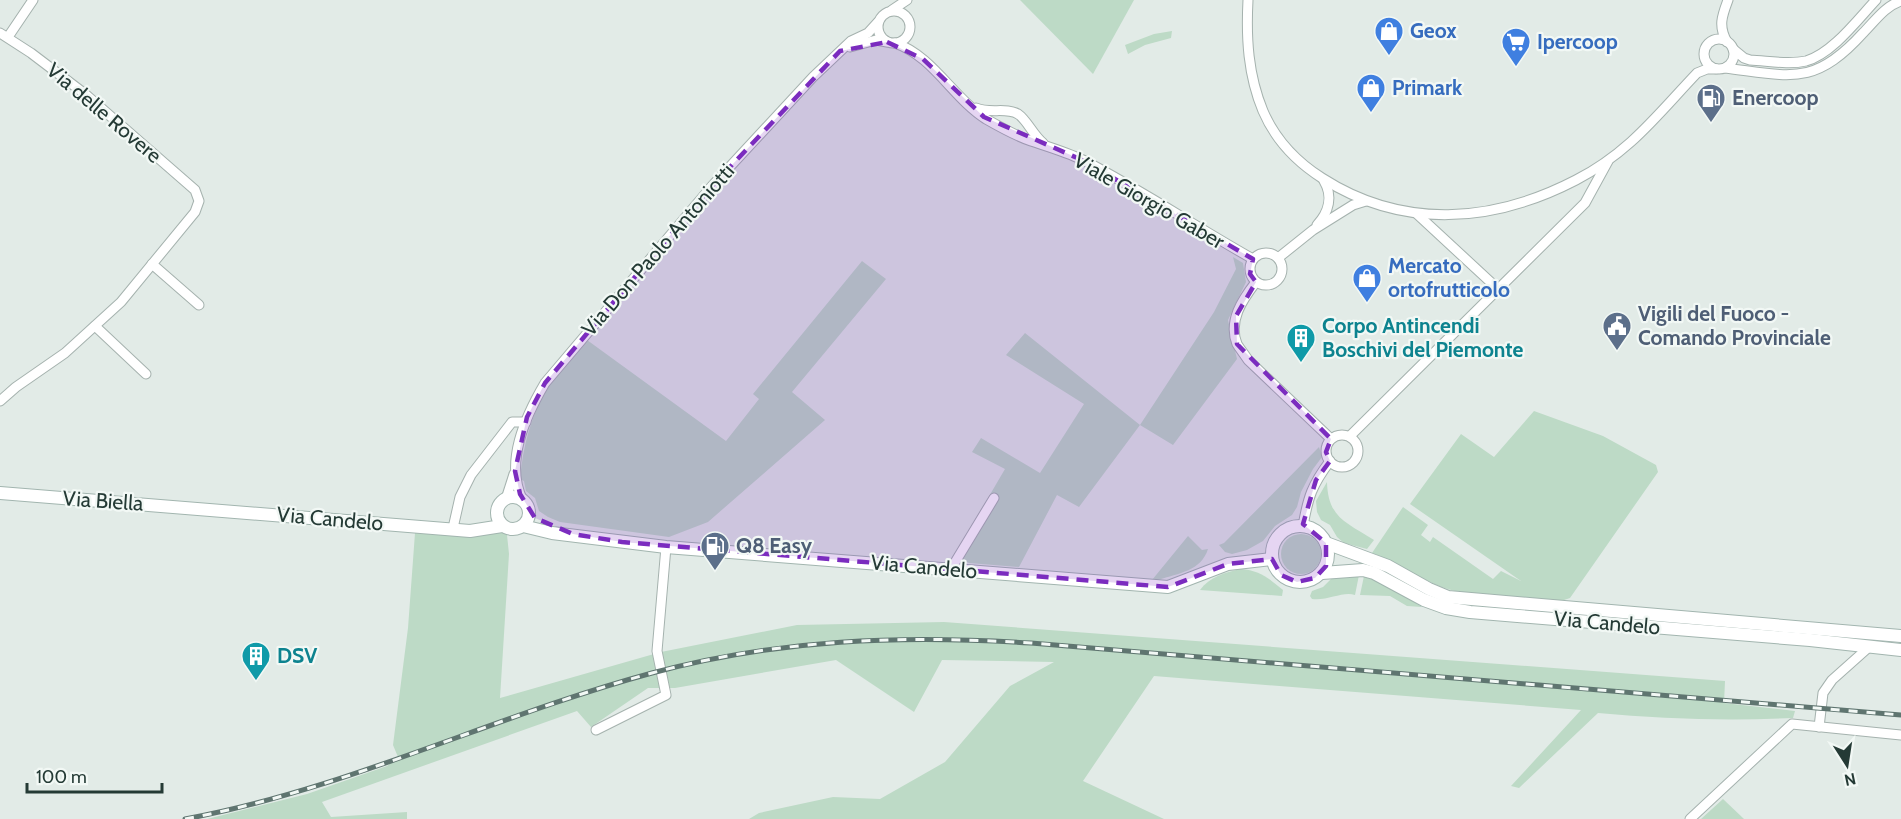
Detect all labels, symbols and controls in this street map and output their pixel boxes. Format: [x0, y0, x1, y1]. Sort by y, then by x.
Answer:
shop icon: Geox [1373, 15, 1405, 57]
place label: Geox [1410, 18, 1457, 43]
supermarket icon: Ipercoop [1500, 26, 1532, 68]
place label: Ipercoop [1537, 29, 1618, 54]
street label: Via delle Rovere [42, 57, 167, 168]
shop icon: Primark [1355, 72, 1387, 114]
place label: Primark [1392, 75, 1463, 100]
fuel station icon: Enercoop [1695, 82, 1727, 124]
place label: Enercoop [1732, 85, 1818, 110]
street label: Viale Giorgio Gaber [1069, 147, 1229, 254]
street label: Via Don Paolo Antoniotti [576, 159, 739, 341]
place label: Mercato ortofrutticolo [1388, 253, 1510, 302]
shop icon: Mercato ortofrutticolo [1351, 262, 1383, 304]
place label: Vigili del Fuoco - Comando Provinciale [1638, 301, 1831, 350]
public building icon: Vigili del Fuoco - Comando Provinciale [1601, 310, 1633, 352]
place label: Corpo Antincendi Boschivi del Piemonte [1322, 313, 1524, 362]
building icon: Corpo Antincendi Boschivi del Piemonte [1285, 322, 1317, 364]
street label: Via Biella [62, 485, 144, 516]
street label: Via Candelo [276, 501, 384, 536]
fuel station icon: Q8 Easy [699, 530, 731, 572]
place label: Q8 Easy [736, 533, 813, 558]
street label: Via Candelo [870, 549, 978, 584]
street label: Via Candelo [1553, 605, 1661, 640]
building icon: DSV [240, 640, 272, 682]
place label: DSV [277, 643, 317, 668]
north arrow [1817, 735, 1877, 795]
scale bar [27, 756, 162, 794]
text: 100 m [36, 766, 87, 788]
text: N [1843, 769, 1858, 790]

